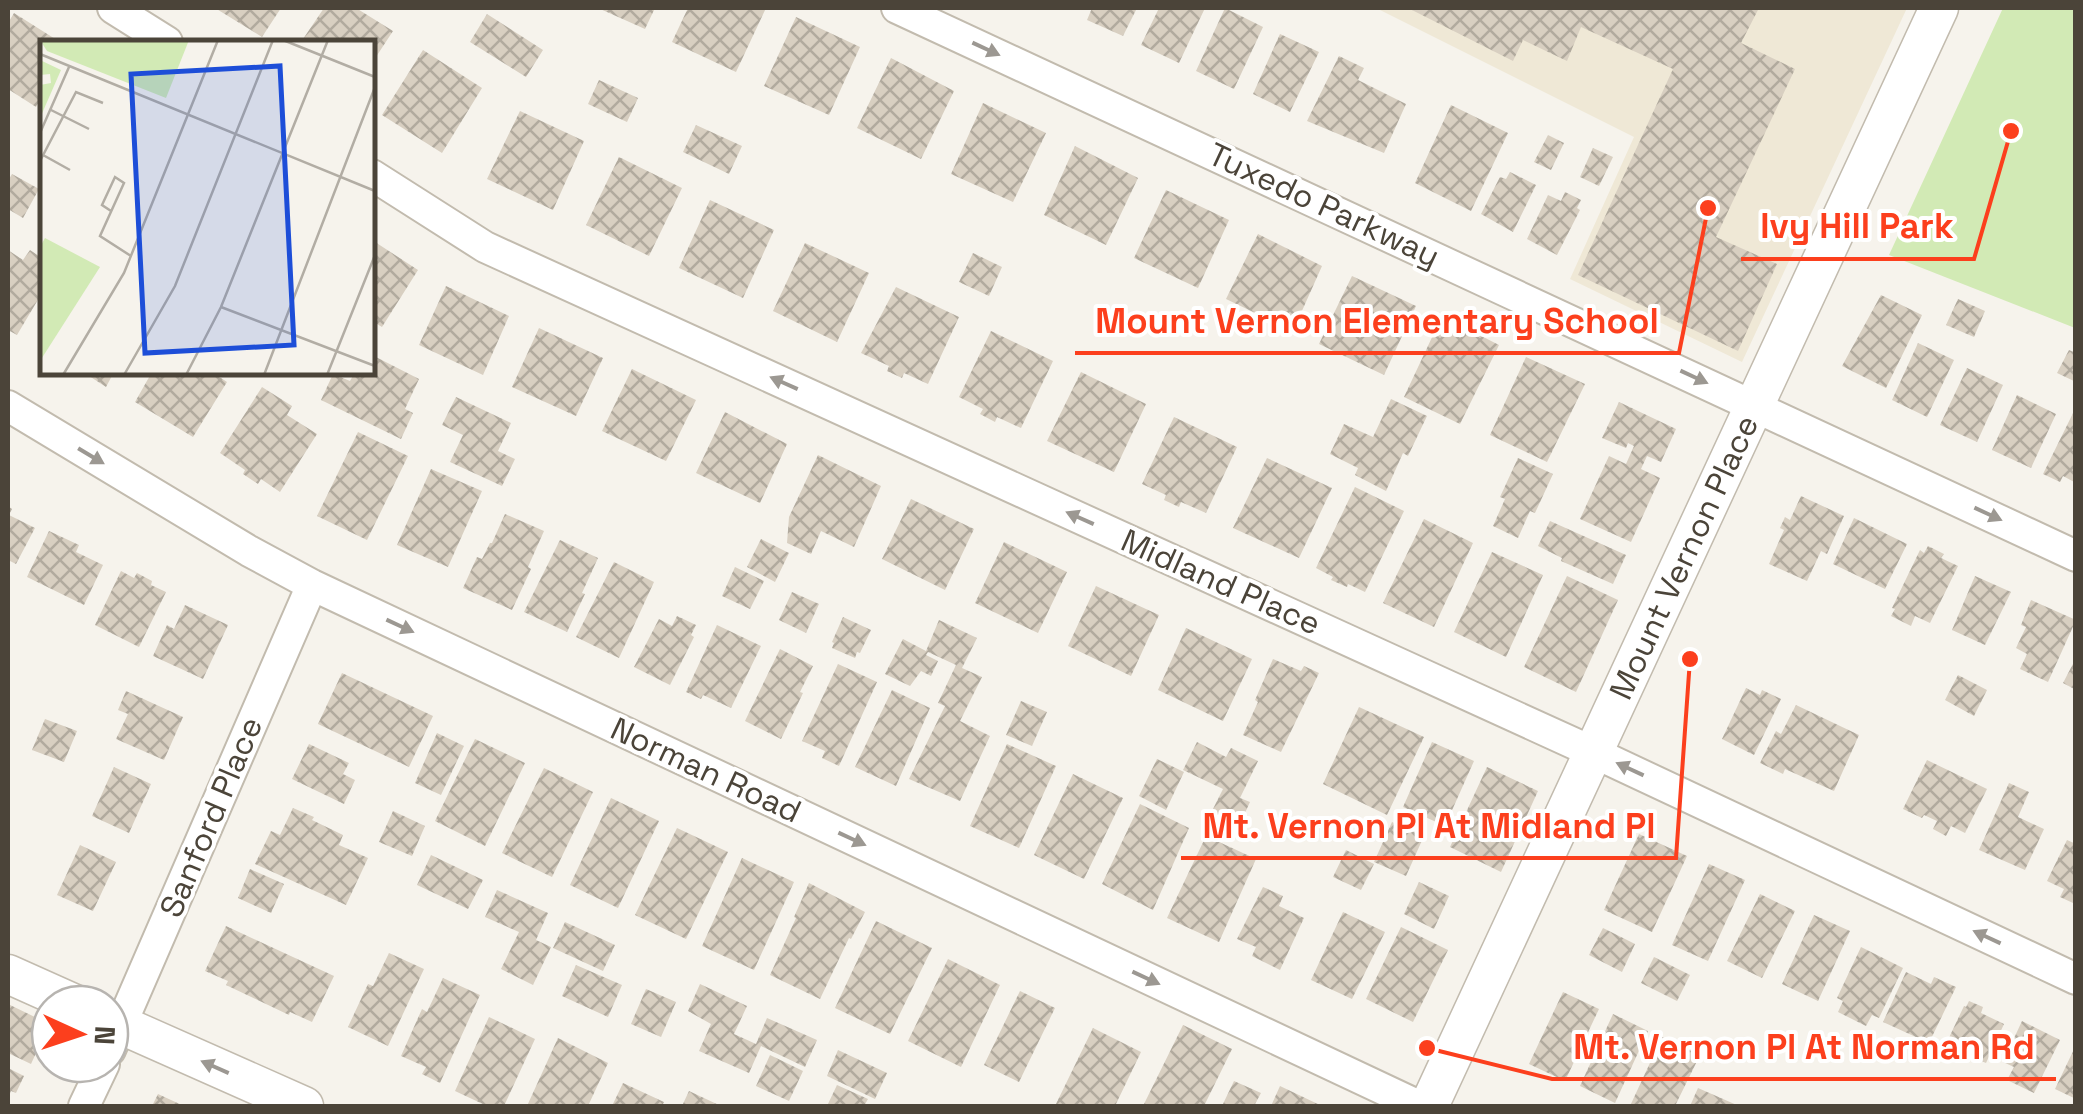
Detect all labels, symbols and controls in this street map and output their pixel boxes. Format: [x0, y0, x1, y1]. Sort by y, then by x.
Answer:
inset map [40, 40, 375, 375]
one-way arrow [972, 40, 1001, 57]
street label: Tuxedo Parkway [1202, 134, 1446, 276]
callout: Ivy Hill Park [1741, 194, 1974, 259]
text: Ivy Hill Park [1760, 204, 1954, 248]
callout: Mount Vernon Elementary School [1075, 288, 1679, 353]
text: Mount Vernon Elementary School [1095, 299, 1659, 343]
one-way arrow [1679, 368, 1708, 385]
one-way arrow [769, 375, 799, 391]
street label: Mount Vernon Place [1601, 409, 1767, 706]
one-way arrow [77, 447, 105, 464]
one-way arrow [1974, 506, 2003, 523]
one-way arrow [1065, 509, 1094, 526]
street label: Midland Place [1115, 520, 1327, 644]
one-way arrow [386, 618, 415, 635]
street label: Norman Road [604, 708, 808, 832]
street label: Sanford Place [151, 711, 271, 923]
one-way arrow [1615, 760, 1644, 777]
callout: Mt. Vernon Pl At Midland Pl [1181, 793, 1676, 858]
text: Mt. Vernon Pl At Midland Pl [1202, 804, 1656, 848]
one-way arrow [838, 831, 867, 848]
one-way arrow [1972, 929, 2001, 946]
one-way arrow [1131, 970, 1161, 986]
north arrow [30, 984, 130, 1084]
callout: Mt. Vernon Pl At Norman Rd [1552, 1014, 2056, 1079]
text: N [86, 1025, 123, 1046]
text: Mt. Vernon Pl At Norman Rd [1573, 1025, 2035, 1069]
one-way arrow [200, 1058, 229, 1075]

